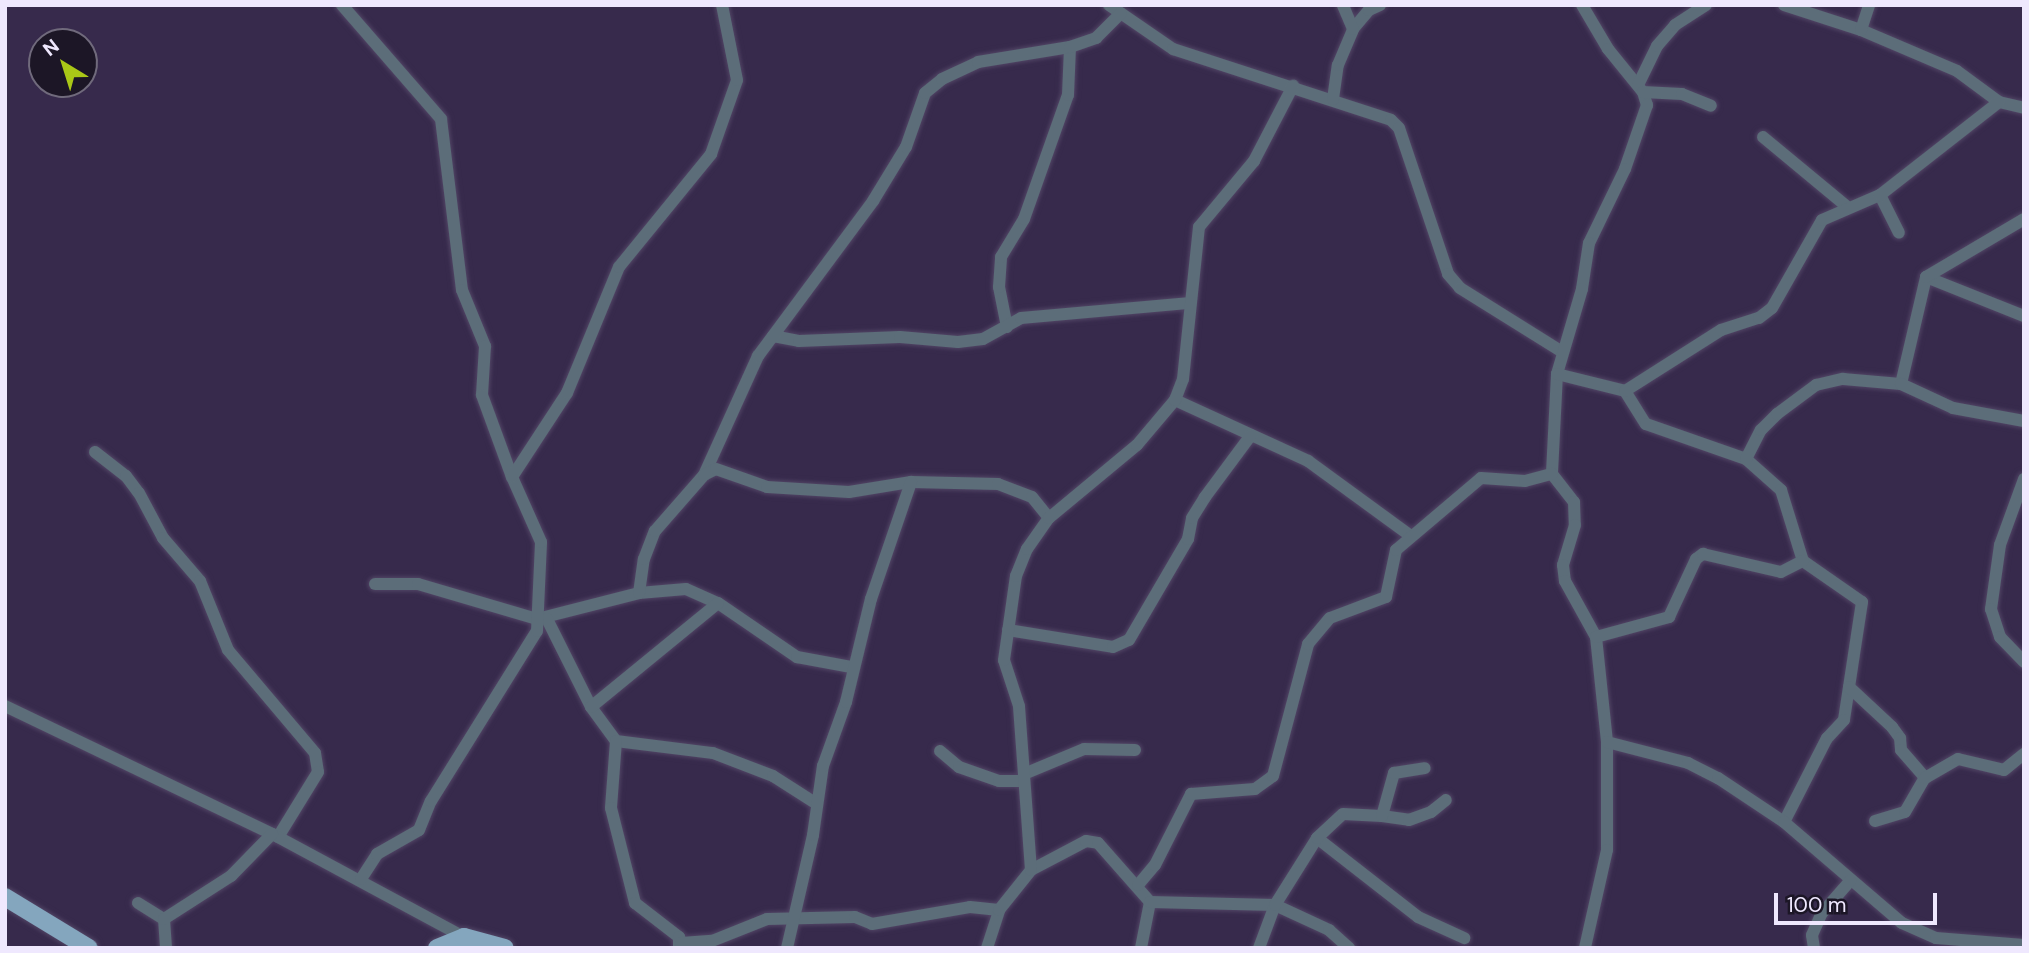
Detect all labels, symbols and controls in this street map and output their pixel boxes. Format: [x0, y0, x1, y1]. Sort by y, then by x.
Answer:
north arrow [28, 28, 98, 98]
text: N [38, 34, 64, 62]
scale bar [1777, 880, 1940, 924]
text: 100 m [1787, 891, 1847, 919]

